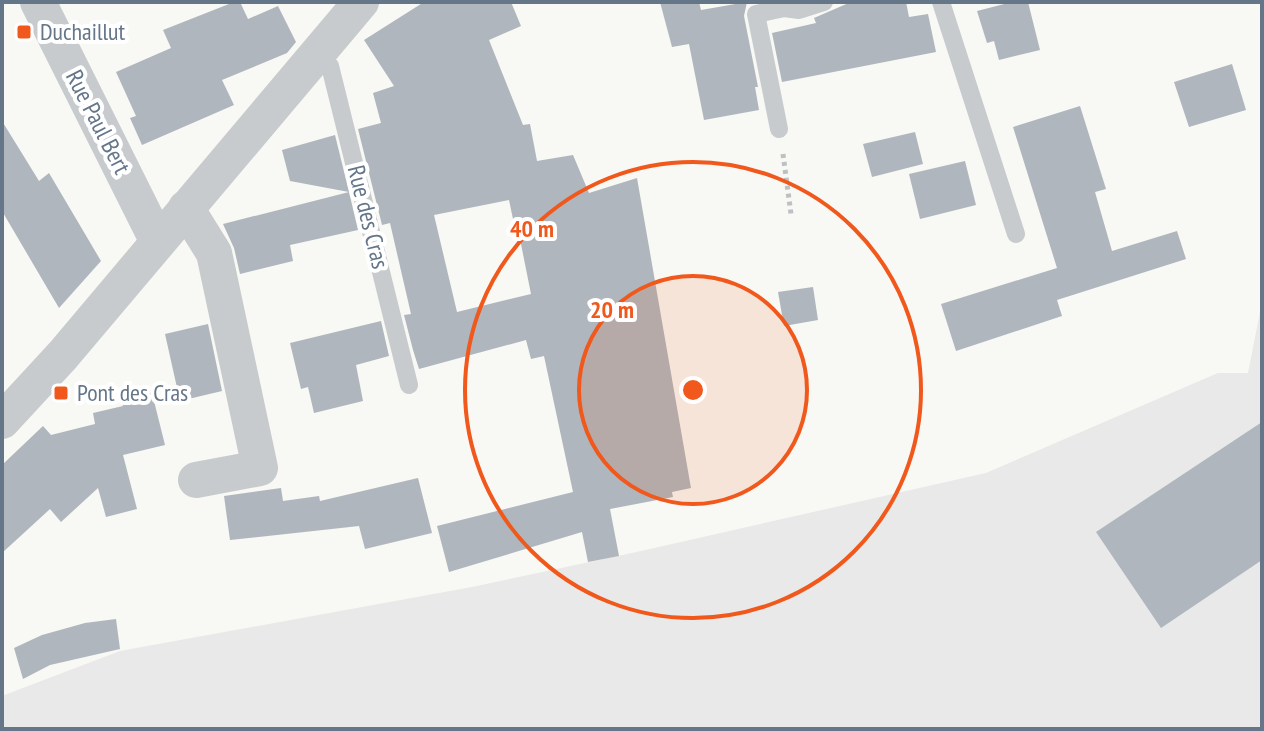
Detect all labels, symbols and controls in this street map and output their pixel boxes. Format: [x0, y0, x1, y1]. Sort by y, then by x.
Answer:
place label: Duchaillut [40, 16, 126, 47]
marker: Duchaillut [15, 23, 33, 41]
street label: Rue Paul Bert [59, 64, 138, 179]
street label: Rue des Cras [341, 162, 396, 272]
text: 40 m [510, 213, 554, 244]
text: 20 m [590, 294, 634, 325]
centre of rings [679, 376, 707, 404]
place label: Pont des Cras [77, 377, 188, 408]
marker: Pont des Cras [52, 384, 70, 402]

